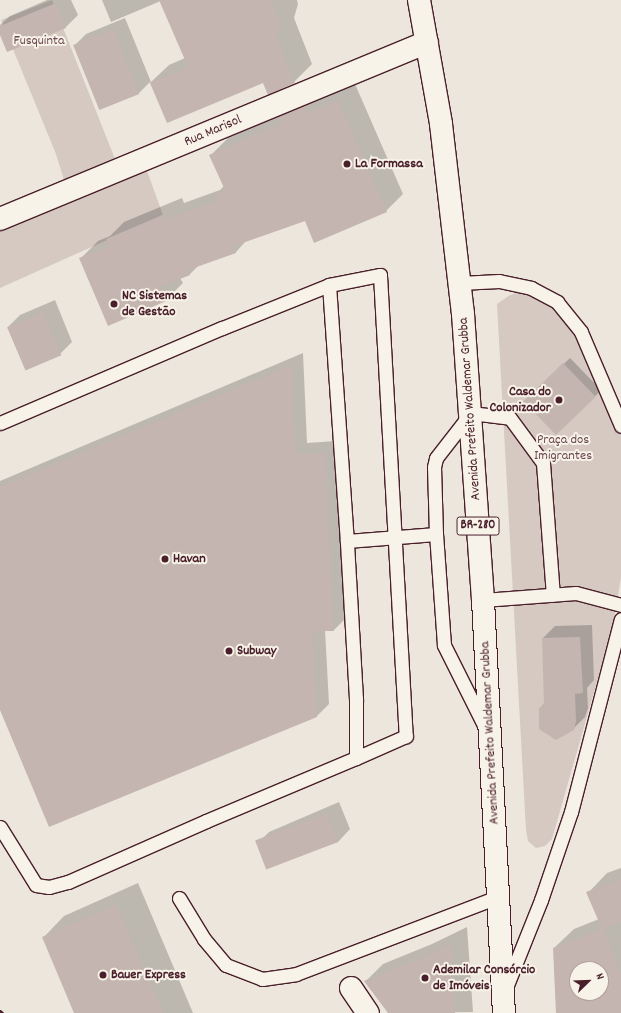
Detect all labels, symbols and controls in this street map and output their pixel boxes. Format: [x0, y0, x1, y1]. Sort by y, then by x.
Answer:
park label: Fusquinta [13, 33, 65, 49]
street label: Rua Marisol [182, 111, 244, 151]
place label: La Formassa [355, 156, 423, 172]
marker: La Formassa [342, 159, 352, 169]
place label: NC Sistemas de Gestão [122, 288, 187, 320]
marker: NC Sistemas de Gestão [109, 299, 119, 309]
street label: Avenida Prefeito Waldemar Grubba [455, 317, 485, 501]
place label: Casa do Colonizador [489, 384, 551, 416]
marker: Casa do Colonizador [554, 395, 564, 405]
park label: Praça dos Imigrantes [534, 432, 592, 464]
road number: BR-280 [456, 515, 500, 537]
place label: Havan [173, 551, 206, 567]
marker: Havan [160, 554, 170, 564]
street label: Avenida Prefeito Waldemar Grubba [477, 641, 503, 825]
place label: Subway [237, 643, 277, 659]
marker: Subway [224, 646, 234, 656]
north arrow [569, 961, 609, 1001]
place label: Ademilar Consórcio de Imóveis [433, 962, 535, 994]
place label: Bauer Express [111, 967, 186, 983]
marker: Bauer Express [98, 970, 108, 980]
text: N [591, 971, 608, 982]
marker: Ademilar Consórcio de Imóveis [420, 973, 430, 983]

